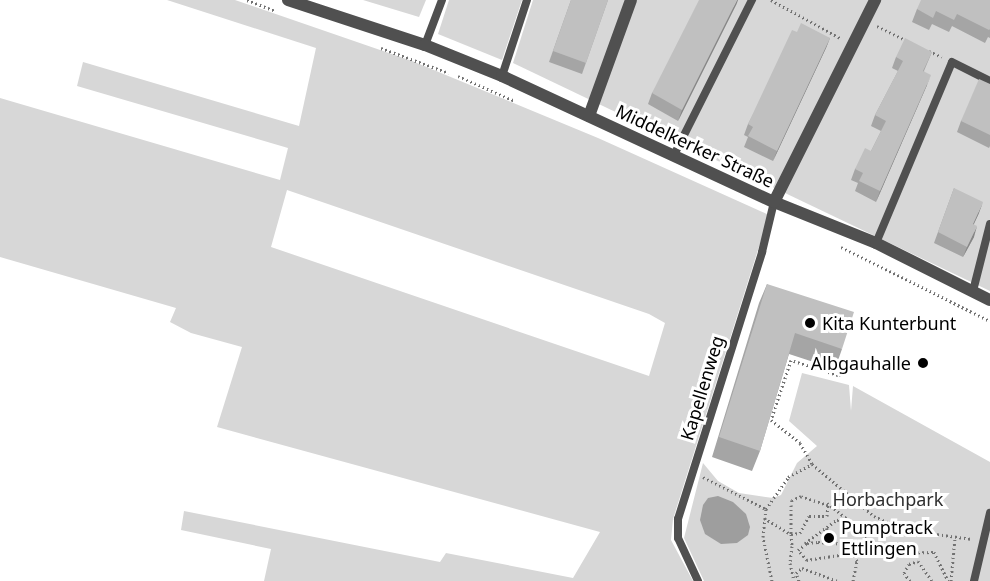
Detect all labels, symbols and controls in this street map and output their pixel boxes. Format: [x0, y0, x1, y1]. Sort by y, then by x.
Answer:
street label: Middelkerker Straße [612, 100, 778, 192]
place label: Kita Kunterbunt [822, 312, 956, 334]
marker: Kita Kunterbunt [803, 316, 817, 330]
street label: Kapellenweg [676, 333, 728, 443]
place label: Albgauhalle [811, 352, 911, 374]
marker: Albgauhalle [916, 356, 930, 370]
park label: Horbachpark [833, 488, 943, 510]
place label: Pumptrack Ettlingen [841, 517, 933, 560]
marker: Pumptrack Ettlingen [822, 531, 836, 545]

